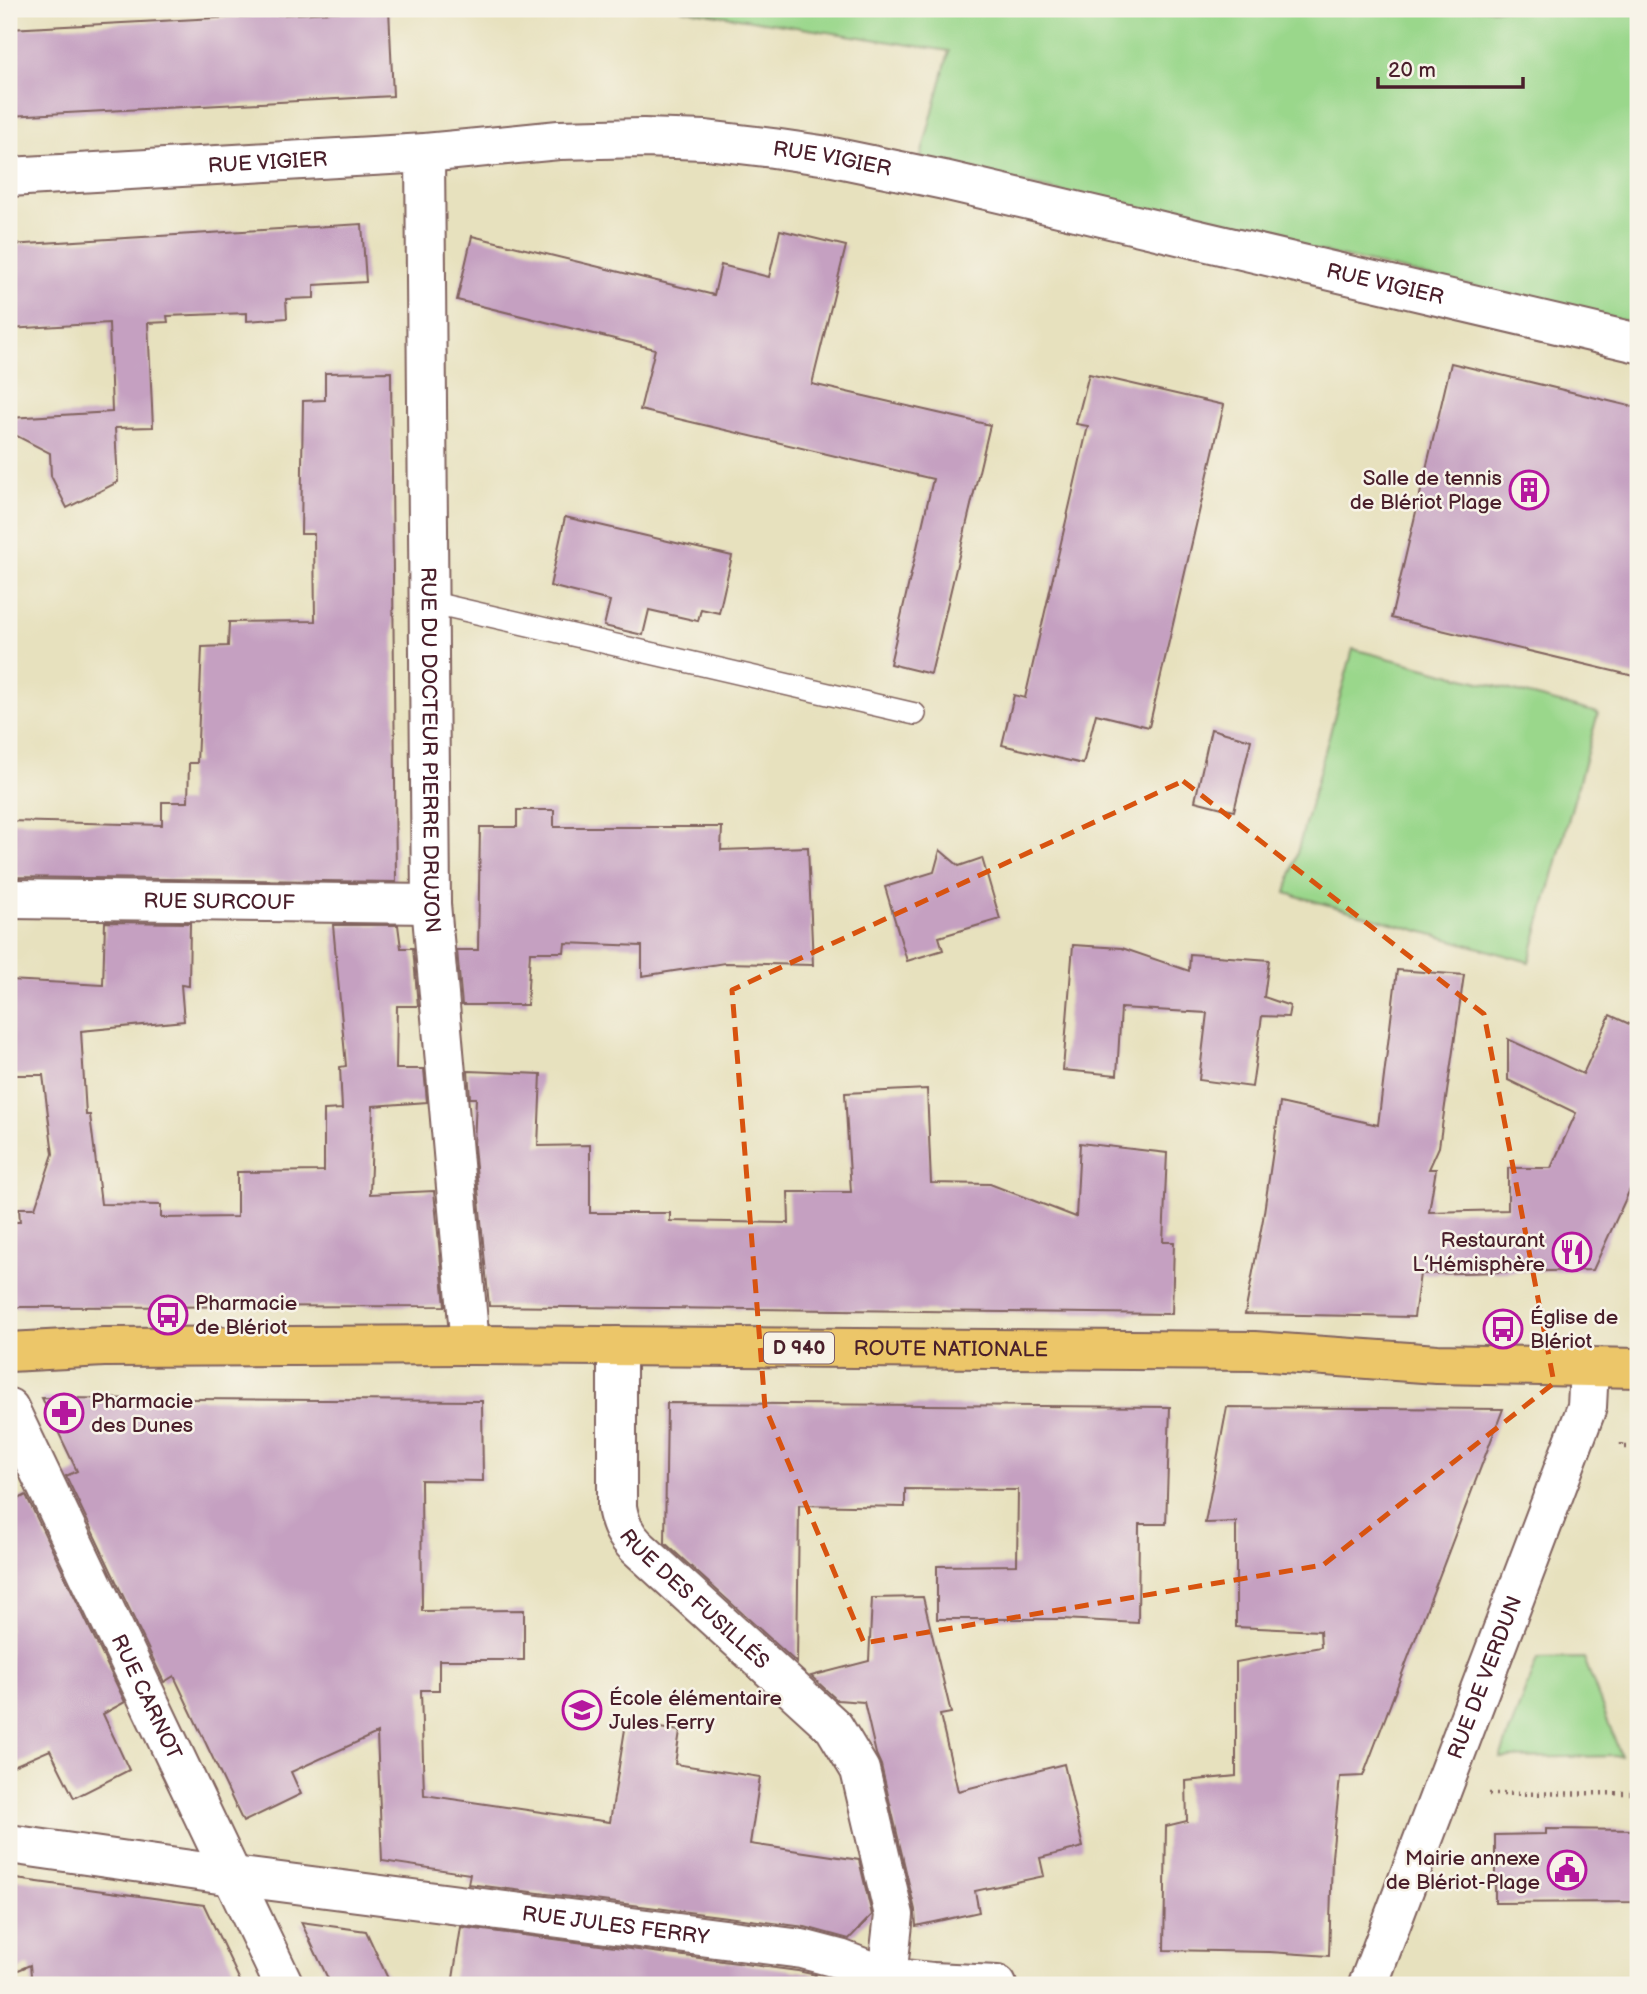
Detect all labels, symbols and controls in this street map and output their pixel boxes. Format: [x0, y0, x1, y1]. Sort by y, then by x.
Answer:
scale bar [1378, 46, 1523, 90]
text: 20 m [1388, 58, 1436, 83]
street label: RUE VIGIER [771, 136, 894, 181]
street label: RUE VIGIER [207, 146, 328, 178]
street label: RUE VIGIER [1324, 258, 1446, 309]
place label: Salle de tennis de Blériot Plage [1350, 466, 1502, 515]
building icon: Salle de tennis de Blériot Plage [1508, 469, 1550, 511]
street label: RUE DU DOCTEUR PIERRE DRUJON [416, 567, 446, 934]
street label: RUE SURCOUF [143, 888, 295, 915]
place label: Restaurant L’Hémisphère [1412, 1228, 1546, 1277]
restaurant icon: Restaurant L’Hémisphère [1551, 1231, 1593, 1273]
place label: Pharmacie de Blériot [195, 1291, 297, 1340]
bus stop icon: Pharmacie de Blériot [147, 1294, 189, 1336]
place label: Église de Blériot [1530, 1305, 1618, 1354]
bus stop icon: Église de Blériot [1482, 1308, 1524, 1350]
road number: D 940 [764, 1332, 834, 1364]
street label: ROUTE NATIONALE [853, 1335, 1048, 1362]
place label: Pharmacie des Dunes [91, 1389, 193, 1438]
pharmacy icon: Pharmacie des Dunes [43, 1392, 85, 1434]
street label: RUE DES FUSILLÉS [614, 1524, 775, 1674]
street label: RUE DE VERDUN [1442, 1592, 1527, 1762]
street label: RUE CARNOT [106, 1630, 187, 1764]
place label: École élémentaire Jules Ferry [609, 1686, 782, 1735]
school or university icon: École élémentaire Jules Ferry [561, 1689, 603, 1731]
place label: Mairie annexe de Blériot-Plage [1386, 1846, 1540, 1895]
public building icon: Mairie annexe de Blériot-Plage [1546, 1849, 1588, 1891]
street label: RUE JULES FERRY [521, 1901, 711, 1950]

